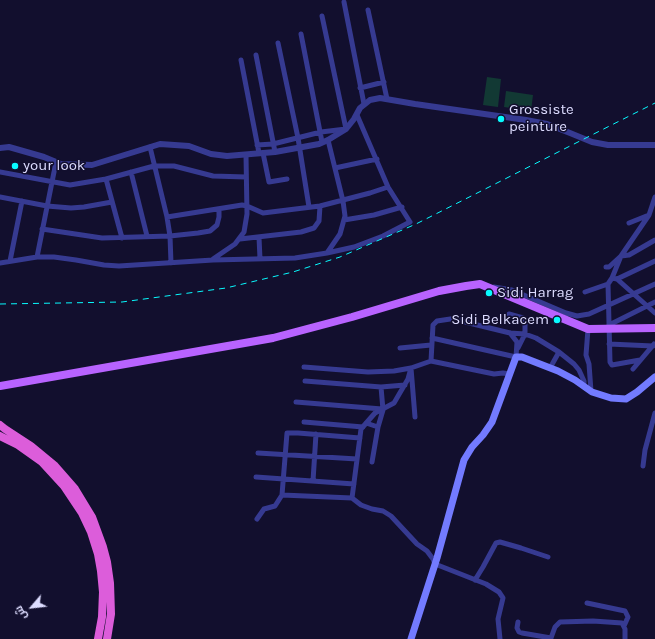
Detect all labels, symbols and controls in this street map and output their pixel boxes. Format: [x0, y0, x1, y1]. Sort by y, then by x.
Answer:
place label: Grossiste peinture [509, 101, 574, 136]
marker: Grossiste peinture [496, 114, 506, 124]
place label: your look [23, 157, 85, 175]
marker: your look [10, 161, 20, 171]
place label: Sidi Harrag [497, 284, 573, 302]
marker: Sidi Harrag [484, 288, 494, 298]
place label: Sidi Belkacem [451, 311, 549, 329]
marker: Sidi Belkacem [552, 315, 562, 325]
north arrow [12, 587, 52, 627]
text: ش [12, 604, 30, 622]

